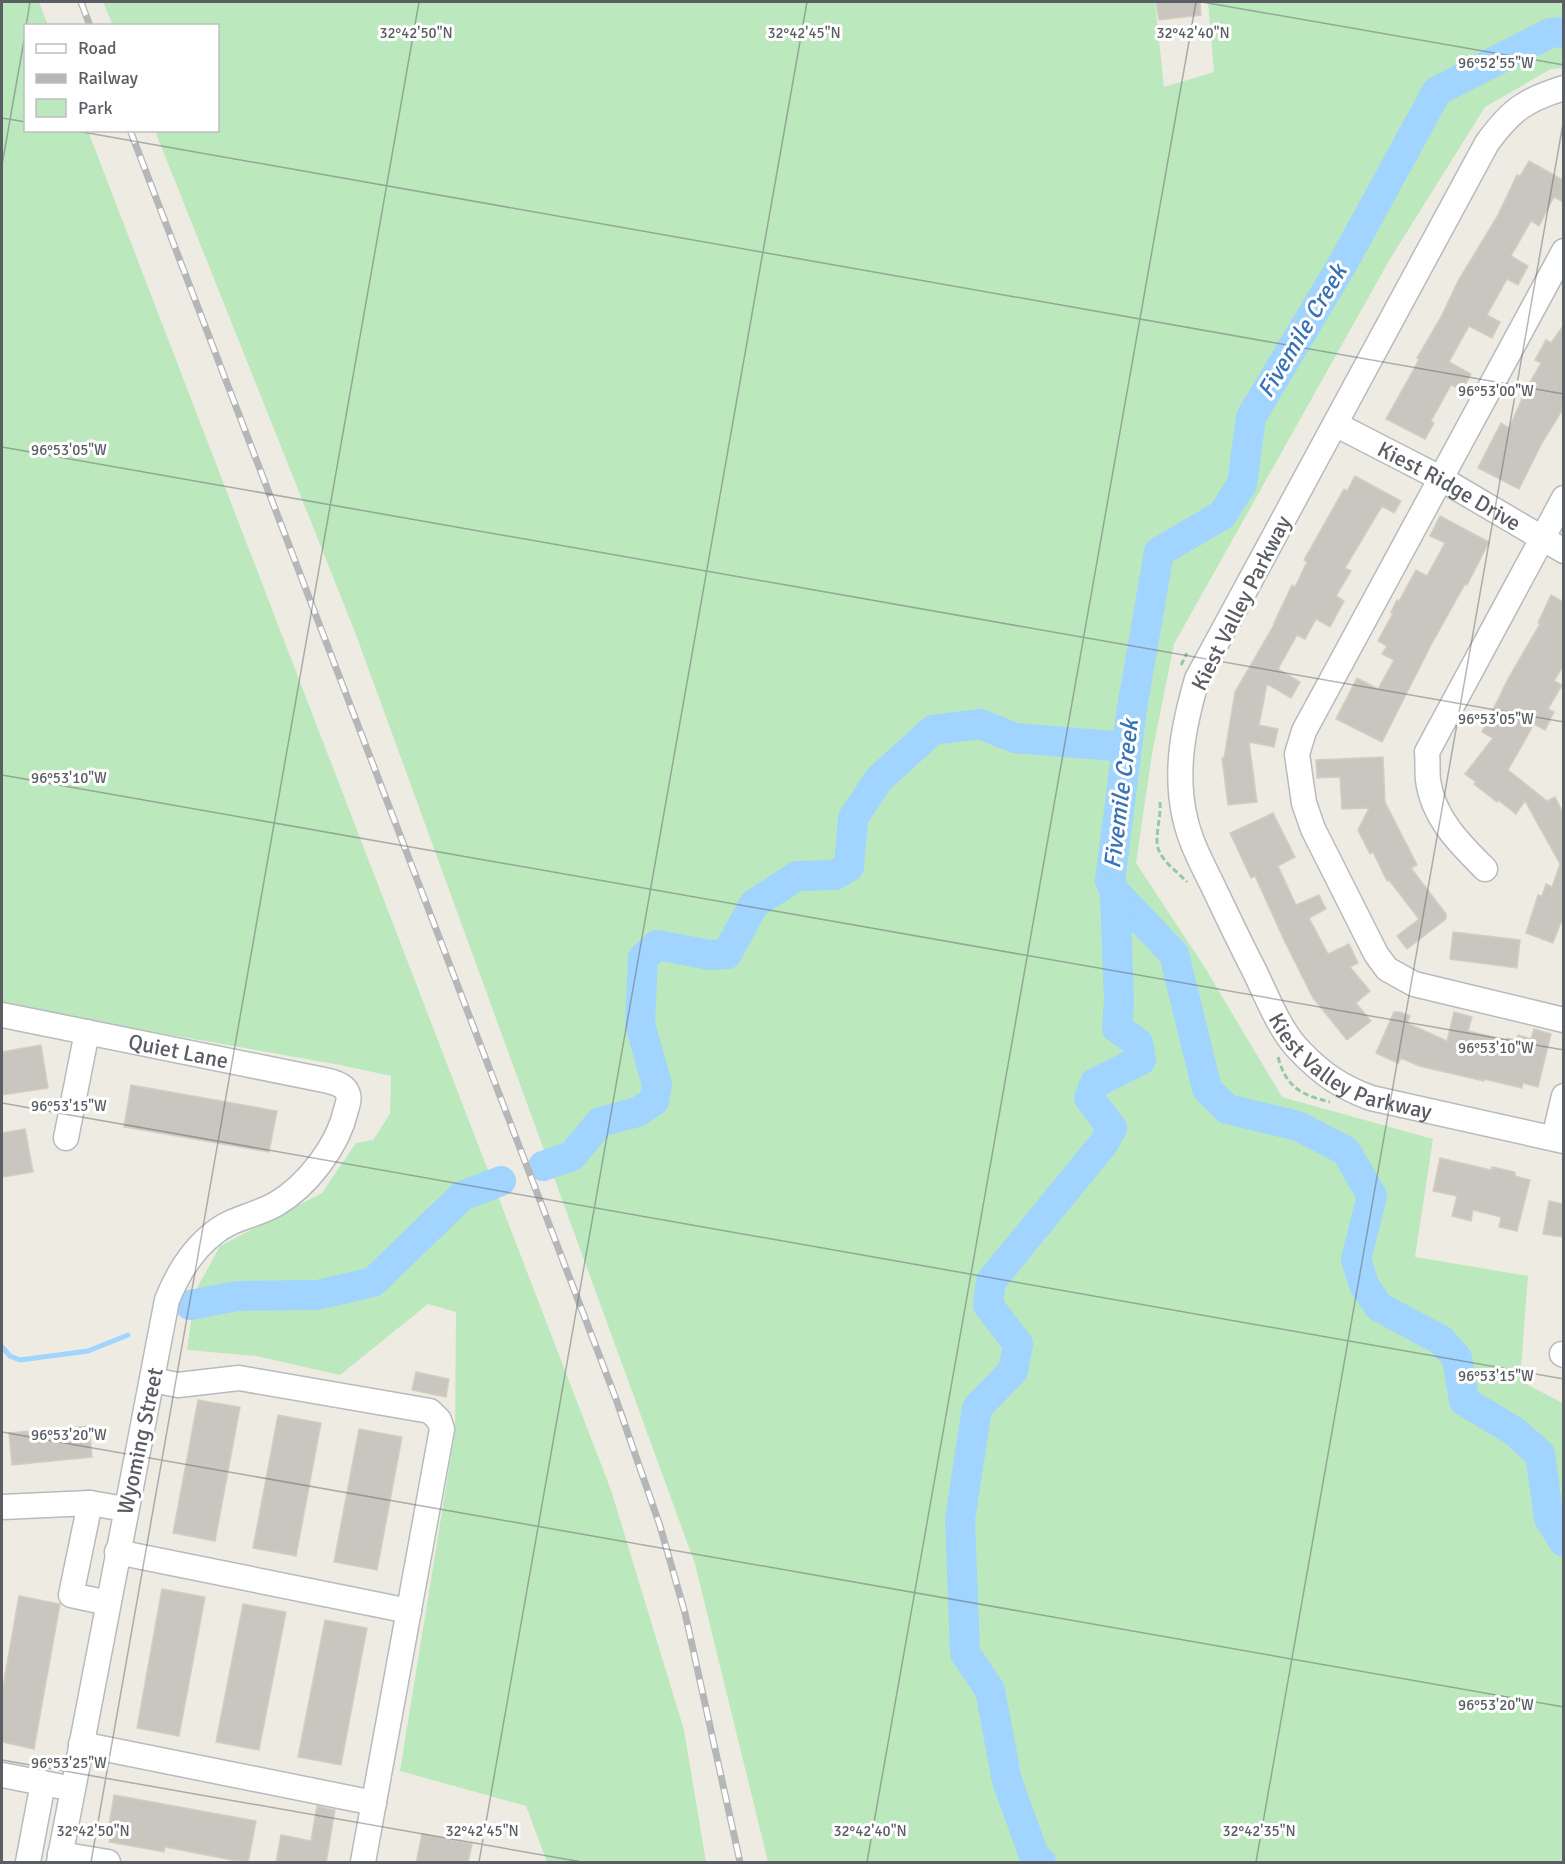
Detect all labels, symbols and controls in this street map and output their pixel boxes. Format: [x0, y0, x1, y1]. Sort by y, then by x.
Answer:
legend [24, 24, 219, 132]
text: 32°42'50"N [379, 24, 453, 42]
text: 32°42'45"N [767, 24, 841, 42]
text: 32°42'40"N [1156, 24, 1230, 42]
text: Road [78, 37, 117, 59]
text: 96°52'55"W [1458, 54, 1534, 72]
text: Railway [78, 67, 139, 89]
text: Park [78, 97, 113, 119]
water label: Fivemile Creek [1250, 257, 1355, 403]
text: 96°53'00"W [1458, 382, 1534, 400]
street label: Kiest Ridge Drive [1373, 435, 1526, 536]
text: 96°53'05"W [31, 441, 107, 459]
street label: Kiest Valley Parkway [1185, 510, 1297, 695]
text: 96°53'05"W [1458, 710, 1534, 728]
water label: Fivemile Creek [1097, 716, 1145, 870]
text: 96°53'10"W [31, 769, 107, 787]
street label: Kiest Valley Parkway [1263, 1008, 1435, 1125]
street label: Quiet Lane [126, 1027, 231, 1074]
text: 96°53'10"W [1458, 1039, 1534, 1057]
text: 96°53'15"W [31, 1097, 107, 1115]
street label: Wyoming Street [111, 1365, 169, 1517]
text: 96°53'15"W [1458, 1367, 1534, 1385]
text: 96°53'20"W [31, 1426, 107, 1444]
text: 96°53'20"W [1458, 1696, 1534, 1714]
text: 96°53'25"W [31, 1754, 107, 1772]
text: 32°42'50"N [56, 1822, 130, 1840]
text: 32°42'45"N [445, 1822, 519, 1840]
text: 32°42'40"N [833, 1822, 907, 1840]
text: 32°42'35"N [1222, 1822, 1296, 1840]

